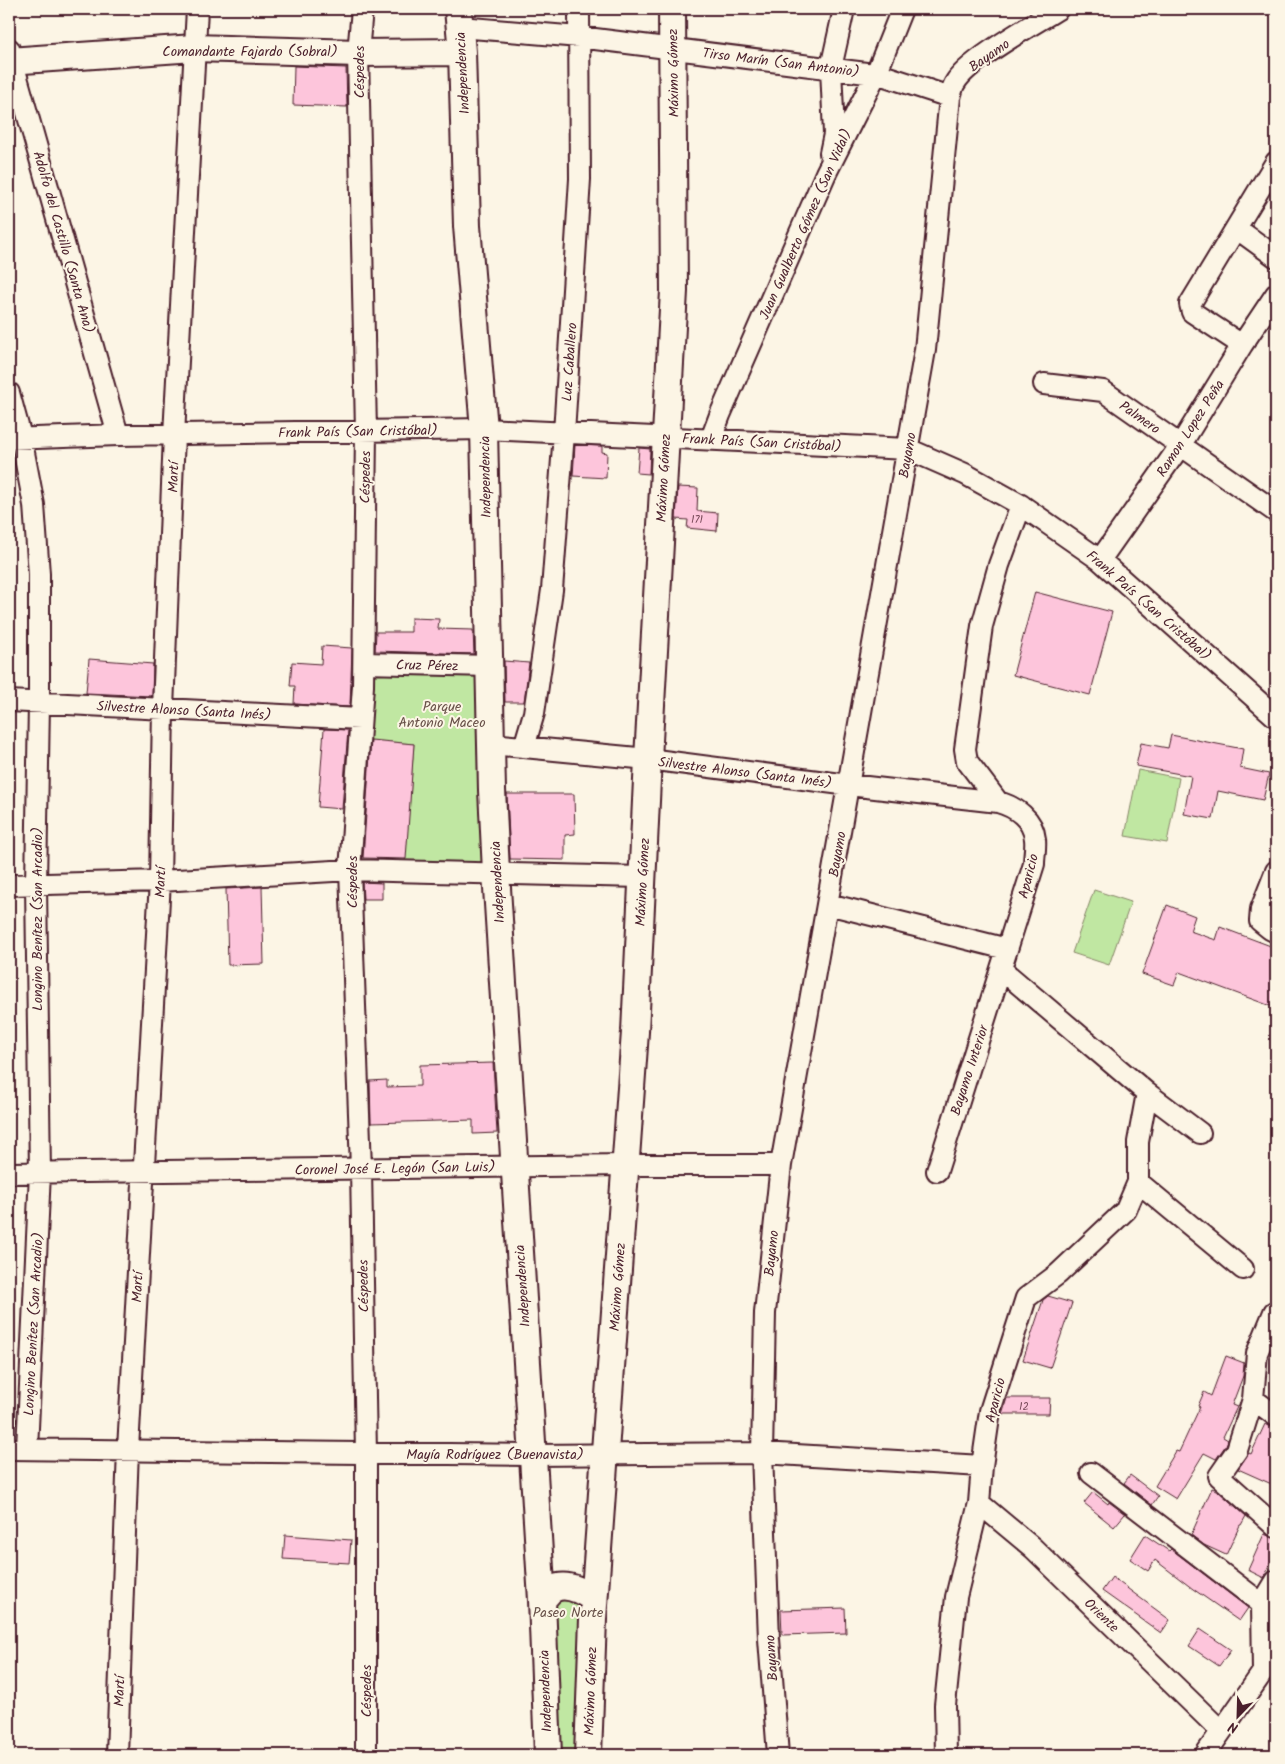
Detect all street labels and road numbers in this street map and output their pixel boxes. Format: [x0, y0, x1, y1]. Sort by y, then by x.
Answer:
street label: Máximo Gómez [662, 29, 686, 117]
street label: Independencia [450, 31, 476, 115]
street label: Bayamo [964, 34, 1015, 78]
street label: Comandante Fajardo (Sobral) [162, 41, 338, 63]
street label: Tirso Marín (San Antonio) [701, 42, 861, 84]
street label: Céspedes [349, 46, 371, 98]
street label: Juan Gualberto Gómez (San Vidal) [754, 126, 858, 323]
street label: Adolfo del Castillo (Santa Ana) [26, 149, 100, 336]
street label: Luz Caballero [556, 322, 584, 402]
street label: Ramon Lopez Peña [1151, 376, 1231, 481]
street label: Palmero [1114, 396, 1165, 440]
street label: Frank País (San Cristóbal) [278, 420, 438, 444]
street label: Frank País (San Cristóbal) [682, 428, 842, 458]
street label: Bayamo [893, 431, 923, 480]
street label: Máximo Gómez [651, 433, 677, 523]
street label: Independencia [474, 436, 498, 518]
street label: Céspedes [355, 450, 377, 504]
street label: Martí [162, 458, 186, 493]
street label: Frank País (San Cristóbal) [1081, 545, 1216, 666]
street label: Cruz Pérez [396, 654, 458, 678]
street label: Silvestre Alonso (Santa Inés) [96, 695, 272, 727]
street label: Silvestre Alonso (Santa Inés) [657, 751, 833, 795]
street label: Longino Benítez (San Arcadio) [27, 827, 49, 1011]
street label: Bayamo [823, 830, 853, 879]
street label: Máximo Gómez [630, 837, 656, 927]
street label: Independencia [485, 840, 511, 924]
street label: Aparicio [1013, 851, 1045, 901]
street label: Céspedes [342, 856, 364, 908]
street label: Martí [149, 863, 173, 898]
street label: Bayamo Interior [945, 1021, 995, 1118]
street label: Coronel José E. Legón (San Luis) [294, 1156, 496, 1182]
street label: Bayamo [759, 1229, 785, 1277]
street label: Longino Benítez (San Arcadio) [18, 1232, 50, 1416]
street label: Máximo Gómez [604, 1242, 632, 1332]
street label: Independencia [509, 1244, 537, 1328]
street label: Céspedes [353, 1259, 375, 1313]
street label: Martí [126, 1268, 150, 1303]
street label: Aparicio [980, 1375, 1012, 1425]
street label: Mayía Rodríguez (Buenavista) [406, 1444, 584, 1466]
street label: Oriente [1079, 1593, 1125, 1639]
street label: Bayamo [759, 1634, 785, 1682]
street label: Máximo Gómez [578, 1646, 604, 1736]
street label: Independencia [534, 1649, 558, 1733]
street label: Céspedes [356, 1665, 378, 1717]
street label: Martí [108, 1672, 132, 1707]

